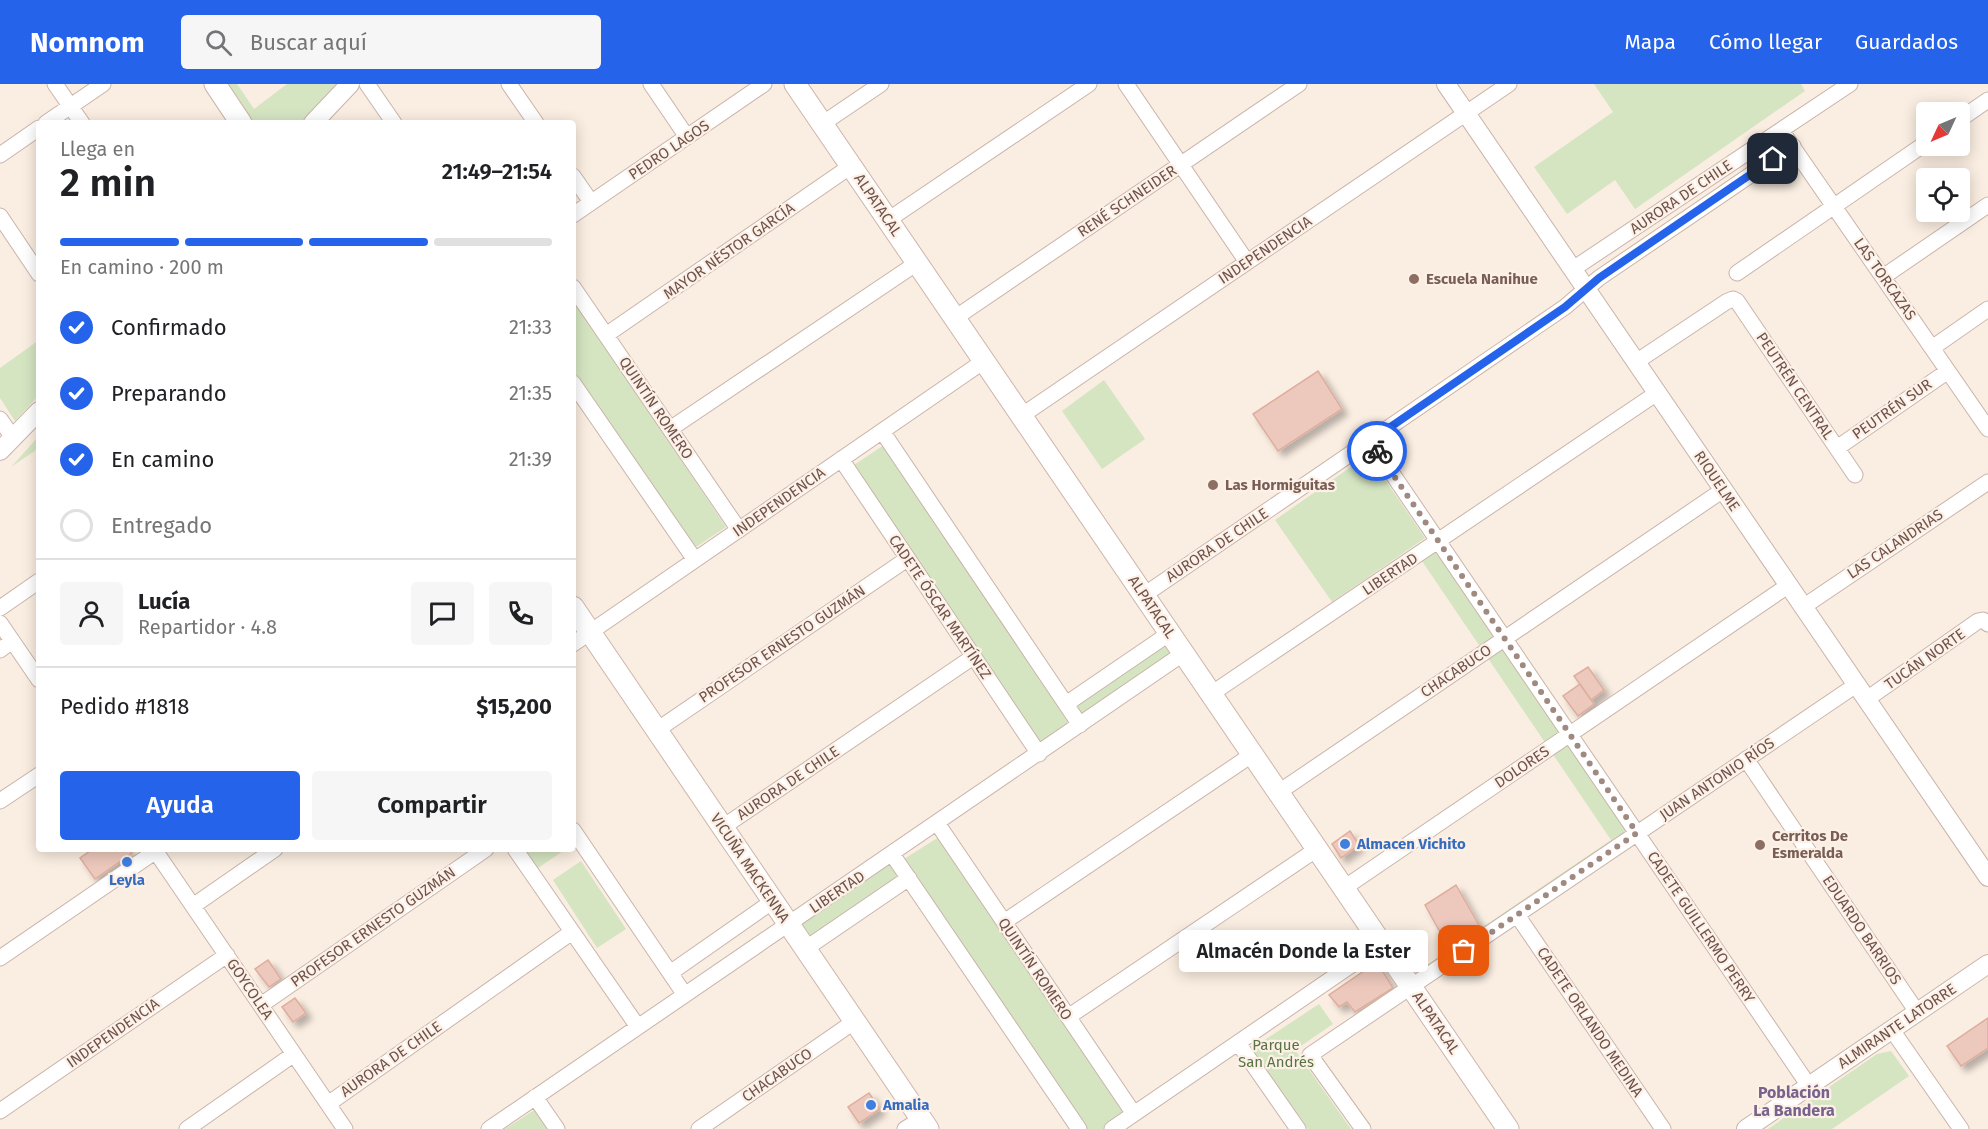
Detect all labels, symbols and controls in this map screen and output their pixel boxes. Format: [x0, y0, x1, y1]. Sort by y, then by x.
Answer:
search box [181, 15, 601, 69]
text: Nomnom [30, 26, 145, 59]
icon: search [202, 26, 235, 59]
text: Buscar aquí [250, 29, 367, 56]
text: Mapa [1624, 29, 1676, 55]
text: Cómo llegar [1709, 29, 1822, 55]
text: Guardados [1855, 29, 1958, 55]
north arrow [1916, 102, 1970, 156]
map controls [1916, 102, 1970, 222]
street label: PEDRO LAGOS [625, 116, 713, 184]
pin [1747, 133, 1798, 184]
text: Llega en [60, 137, 135, 161]
icon: home [1756, 142, 1789, 175]
street label: AURORA DE CHILE [1626, 156, 1736, 238]
text: 21:49–21:54 [442, 158, 552, 185]
text: 2 min [60, 160, 156, 206]
street label: RENÉ SCHNEIDER [1074, 161, 1180, 241]
button: locate [1916, 168, 1970, 222]
street label: ALPATACAL [851, 170, 906, 240]
street label: MAYOR NÉSTOR GARCÍA [660, 199, 798, 303]
street label: INDEPENDENCIA [1215, 212, 1315, 288]
street label: LAS TORCAZAS [1850, 234, 1920, 324]
text: En camino · 200 m [60, 255, 224, 279]
place label: Escuela Nanihue [1426, 270, 1538, 288]
marker: Escuela Nanihue [1407, 272, 1421, 286]
icon: check [60, 311, 93, 344]
text: Confirmado [111, 314, 227, 341]
text: 21:33 [509, 315, 552, 339]
street label: PEUTRÉN CENTRAL [1753, 329, 1838, 443]
street label: QUINTÍN ROMERO [615, 353, 697, 463]
street label: PEUTRÉN SUR [1849, 375, 1935, 443]
icon: check [60, 377, 93, 410]
text: Preparando [111, 380, 227, 407]
text: 21:35 [509, 381, 552, 405]
courier [1347, 421, 1407, 481]
icon: bike [1361, 435, 1394, 468]
icon: check [60, 443, 93, 476]
text: En camino [111, 446, 214, 473]
text: 21:39 [509, 447, 552, 471]
street label: RIQUELME [1690, 447, 1744, 515]
street label: INDEPENDENCIA [729, 463, 829, 541]
place label: Las Hormiguitas [1225, 476, 1335, 494]
marker: Las Hormiguitas [1206, 478, 1220, 492]
street label: AURORA DE CHILE [1162, 504, 1272, 586]
street label: LAS CALANDRIAS [1844, 505, 1946, 583]
text: Entregado [111, 512, 212, 539]
street label: CADETE ÓSCAR MARTÍNEZ [885, 531, 995, 683]
street label: LIBERTAD [1359, 549, 1421, 599]
street label: ALPATACAL [1125, 572, 1180, 642]
street label: PROFESOR ERNESTO GUZMÁN [695, 581, 869, 707]
button: person [60, 582, 123, 645]
button: chat [411, 582, 474, 645]
button: phone [489, 582, 552, 645]
text: Lucía [138, 588, 190, 615]
text: Repartidor · 4.8 [138, 615, 277, 639]
street label: TUCÁN NORTE [1881, 625, 1969, 693]
street label: CHACABUCO [1417, 641, 1495, 701]
text: Pedido #1818 [60, 693, 189, 720]
text: $15,200 [476, 693, 552, 720]
street label: JUAN ANTONIO RÍOS [1656, 734, 1778, 824]
street label: AURORA DE CHILE [733, 742, 843, 824]
street label: DOLORES [1491, 742, 1553, 792]
button: Ayuda [60, 771, 300, 840]
button: Compartir [312, 771, 552, 840]
street label: VICUÑA MACKENNA [707, 810, 794, 927]
place label: Cerritos De Esmeralda [1772, 827, 1848, 862]
place label: Almacen Vichito [1356, 835, 1466, 853]
marker: Almacen Vichito [1338, 837, 1352, 851]
marker: Cerritos De Esmeralda [1753, 838, 1767, 852]
street label: CADETE GUILLERMO PERRY [1644, 848, 1759, 1007]
marker: Leyla [120, 855, 134, 869]
street label: PROFESOR ERNESTO GUZMÁN [287, 863, 459, 991]
street label: LIBERTAD [806, 867, 868, 917]
place label: Leyla [109, 871, 145, 889]
street label: EDUARDO BARRIOS [1819, 872, 1905, 988]
street label: QUINTÍN ROMERO [994, 914, 1076, 1024]
pin [1438, 925, 1489, 976]
callout: Almacén Donde la Ester [1179, 930, 1428, 972]
icon: bag [1447, 934, 1480, 967]
text: Almacén Donde la Ester [1196, 939, 1411, 963]
street label: CADETE ORLANDO MEDINA [1533, 944, 1647, 1101]
street label: GOYCOLEA [223, 955, 277, 1023]
street label: ALMIRANTE LATORRE [1834, 980, 1960, 1072]
street label: ALPATACAL [1409, 988, 1464, 1058]
street label: INDEPENDENCIA [63, 994, 163, 1072]
street label: AURORA DE CHILE [337, 1017, 445, 1101]
park label: Parque San Andrés [1238, 1036, 1314, 1071]
street label: CHACABUCO [738, 1044, 816, 1106]
district label: Población La Bandera [1753, 1083, 1835, 1120]
place label: Amalia [882, 1096, 930, 1114]
marker: Amalia [864, 1098, 878, 1112]

